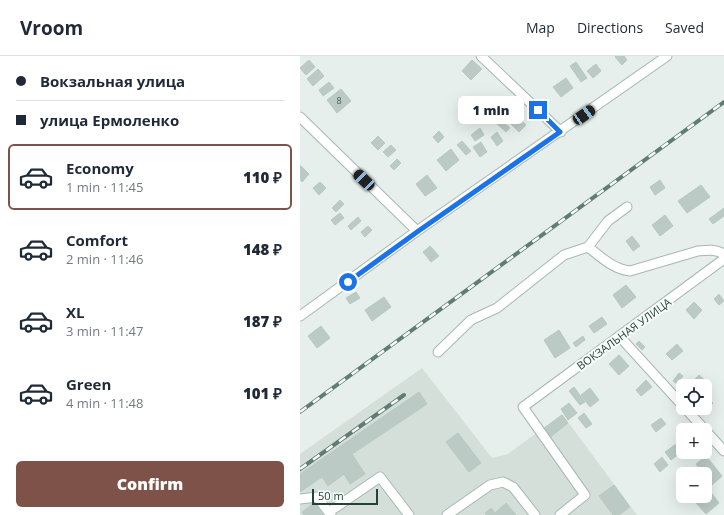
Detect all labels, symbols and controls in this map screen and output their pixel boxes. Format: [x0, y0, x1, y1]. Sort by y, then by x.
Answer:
text: Vroom [20, 15, 83, 41]
text: Map [526, 18, 555, 37]
text: Directions [577, 18, 643, 37]
text: Saved [665, 18, 704, 37]
text: Вокзальная улица [40, 71, 185, 91]
house number: 8 [336, 94, 342, 107]
callout: 1 min [458, 96, 524, 124]
text: 1 min [473, 101, 509, 119]
route end [529, 101, 547, 119]
car [571, 103, 597, 127]
text: улица Ермоленко [40, 110, 179, 130]
text: Economy [66, 158, 134, 178]
icon: car [18, 159, 54, 195]
text: 110 ₽ [243, 167, 282, 187]
car [351, 167, 377, 193]
text: 1 min · 11:45 [66, 178, 143, 196]
text: Comfort [66, 230, 128, 250]
icon: car [18, 231, 54, 267]
text: 148 ₽ [243, 239, 282, 259]
text: 2 min · 11:46 [66, 250, 143, 268]
route start [339, 273, 357, 291]
street label: ВОКЗАЛЬНАЯ УЛИЦА [573, 294, 674, 373]
text: XL [66, 302, 84, 322]
icon: car [18, 303, 54, 339]
text: 187 ₽ [243, 311, 282, 331]
text: 3 min · 11:47 [66, 322, 143, 340]
text: Green [66, 374, 111, 394]
icon: car [18, 375, 54, 411]
map controls [676, 379, 712, 503]
button: locate [676, 379, 712, 415]
text: 101 ₽ [243, 383, 282, 403]
text: 4 min · 11:48 [66, 394, 143, 412]
button: + [676, 423, 712, 459]
button: Confirm [16, 461, 284, 507]
button: − [676, 467, 712, 503]
scale bar [312, 487, 378, 506]
text: 50 m [318, 488, 344, 503]

